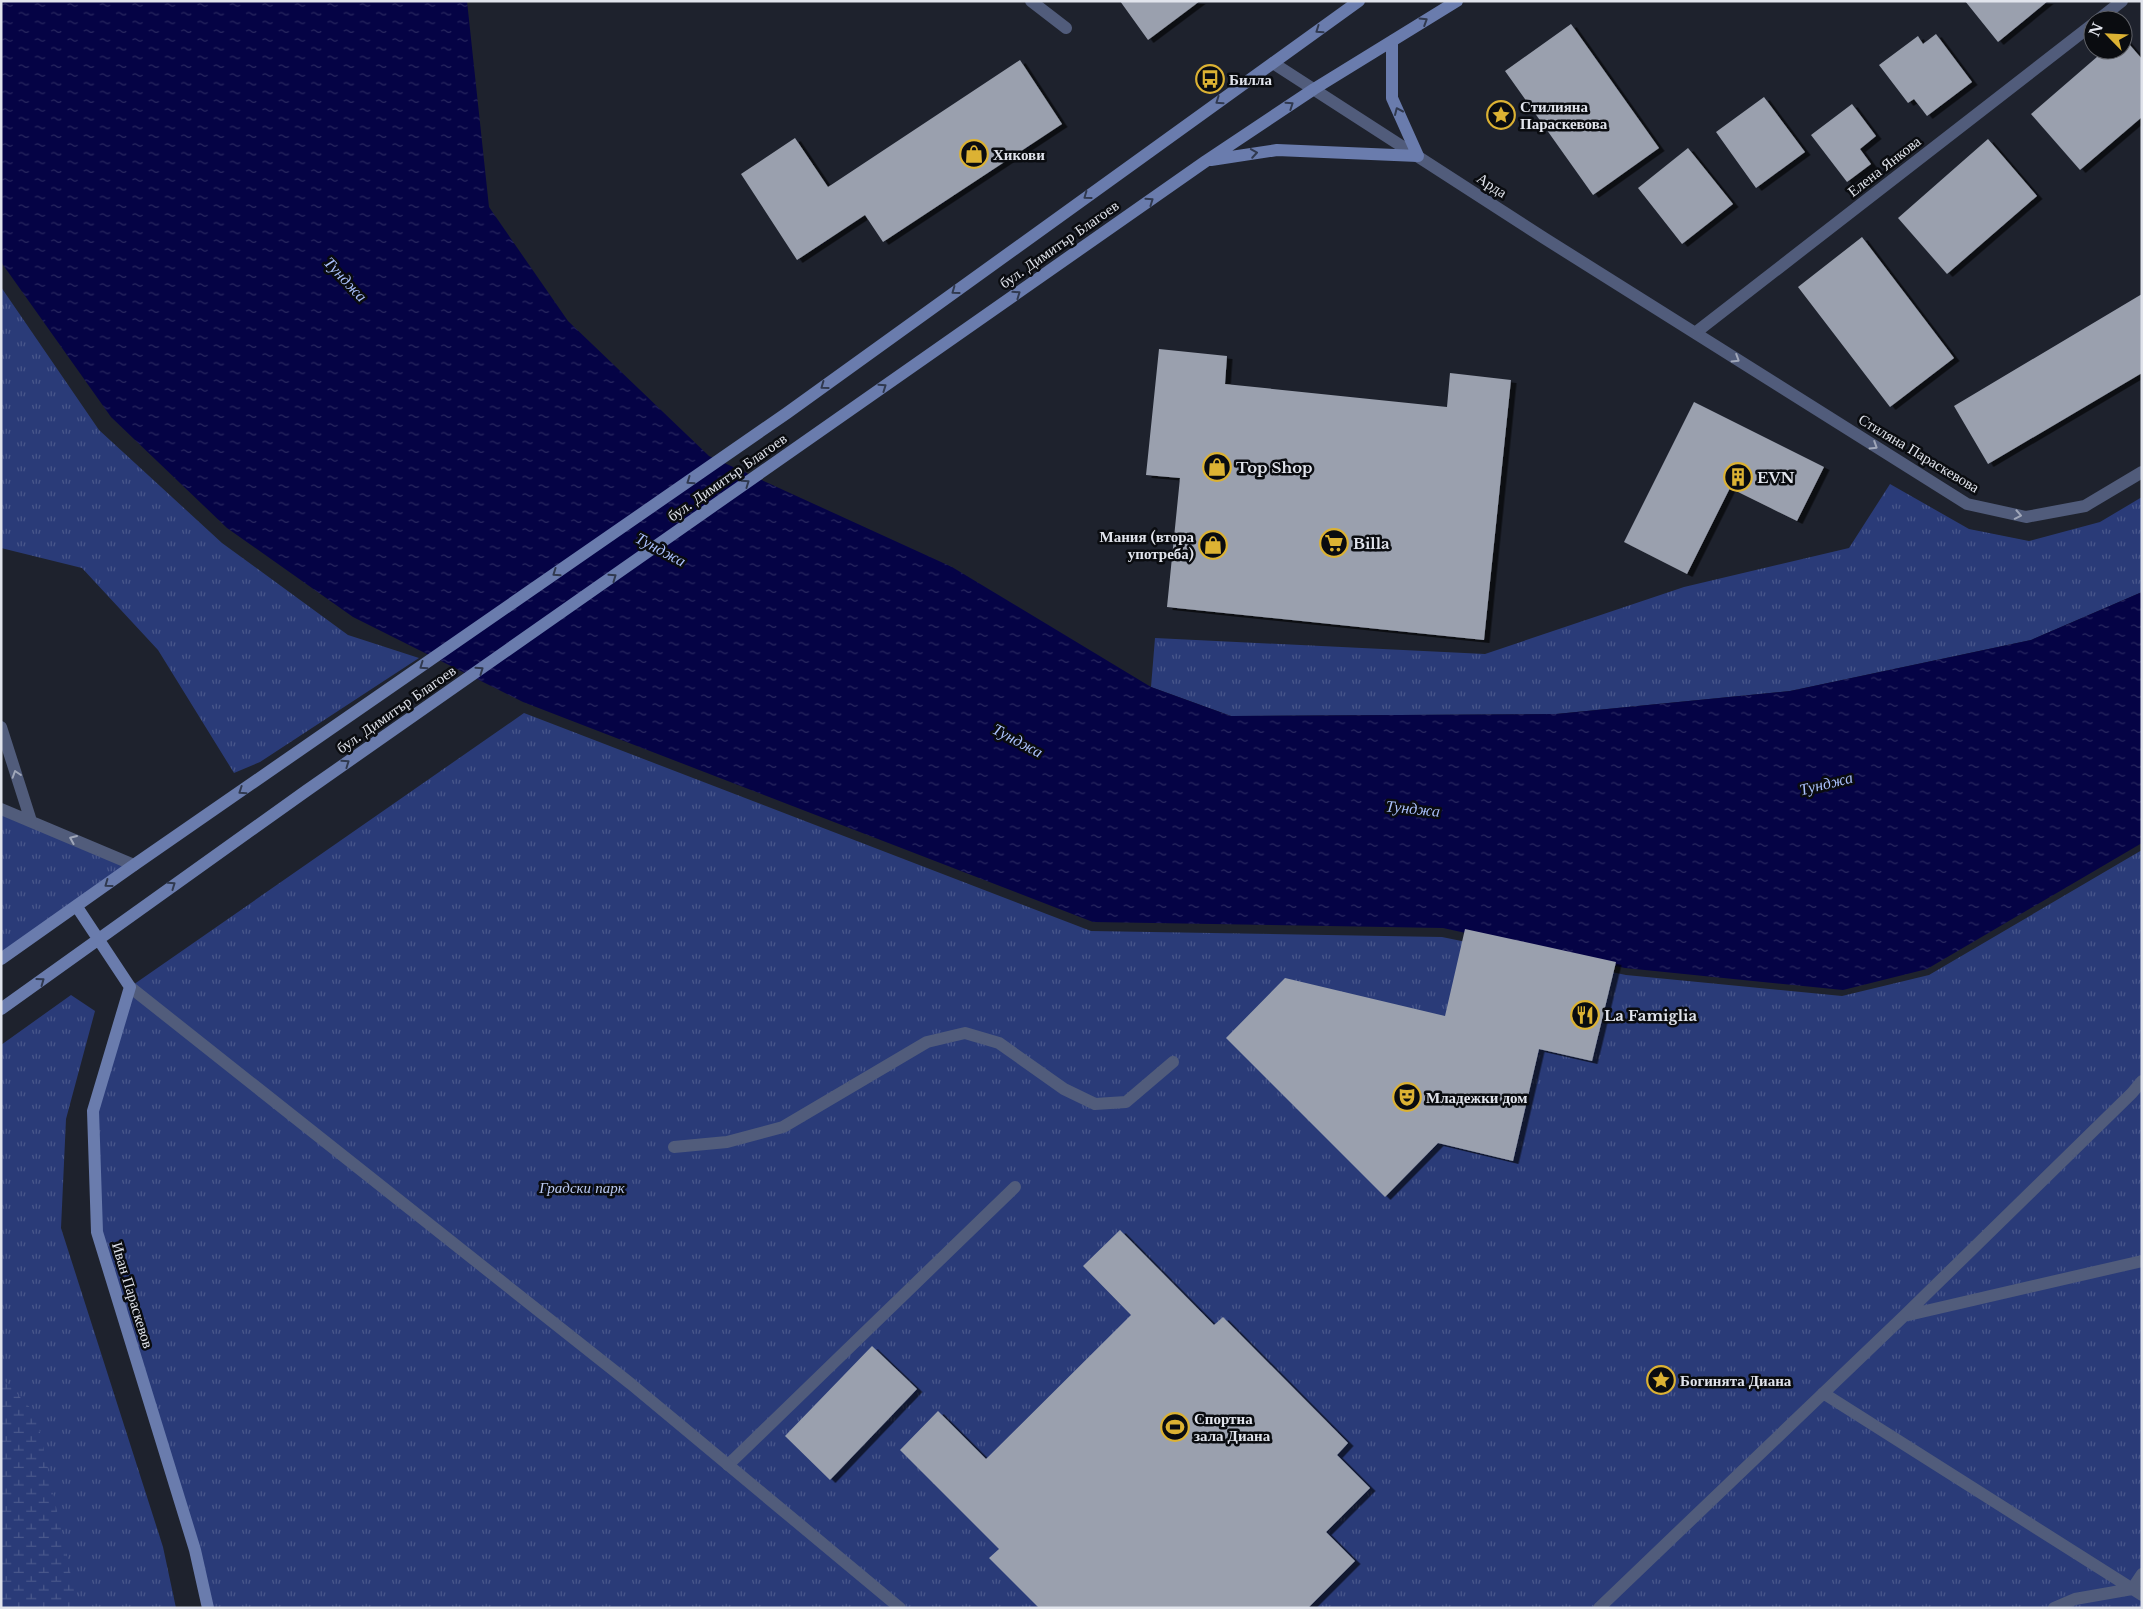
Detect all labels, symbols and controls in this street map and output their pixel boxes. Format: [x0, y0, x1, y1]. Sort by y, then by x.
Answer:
north arrow [2083, 10, 2133, 60]
one-way arrow [1419, 18, 1428, 27]
text: N [2085, 20, 2107, 39]
one-way arrow [1316, 23, 1325, 33]
bus stop icon: Билла [1195, 64, 1225, 94]
place label: Билла [1229, 70, 1272, 89]
one-way arrow [1215, 95, 1225, 104]
place label: Стилияна Параскевова [1520, 97, 1608, 133]
place icon: Стилияна Параскевова [1486, 100, 1516, 130]
one-way arrow [1285, 102, 1294, 111]
one-way arrow [1394, 107, 1405, 116]
street label: Елена Янкова [1844, 131, 1925, 201]
shop icon: Хикови [959, 139, 989, 169]
place label: Хикови [993, 145, 1045, 164]
one-way arrow [1250, 149, 1259, 159]
street label: Арда [1473, 168, 1511, 202]
one-way arrow [1083, 190, 1093, 199]
street label: бул. Димитър Благоев [996, 196, 1122, 292]
one-way arrow [1144, 197, 1153, 207]
water label: Тунджа [320, 252, 372, 306]
one-way arrow [951, 285, 961, 294]
one-way arrow [1011, 291, 1020, 300]
one-way arrow [1731, 353, 1740, 363]
one-way arrow [820, 380, 830, 389]
one-way arrow [878, 384, 887, 393]
street label: Стиляна Параскевова [1855, 409, 1983, 497]
street label: бул. Димитър Благоев [664, 429, 790, 525]
one-way arrow [1868, 440, 1877, 449]
shop icon: Top Shop [1202, 452, 1232, 482]
place label: Top Shop [1236, 458, 1313, 477]
building icon: EVN [1723, 462, 1753, 492]
place label: EVN [1757, 468, 1795, 487]
one-way arrow [686, 475, 695, 484]
one-way arrow [740, 481, 749, 489]
one-way arrow [2014, 509, 2023, 520]
water label: Тунджа [632, 527, 690, 571]
place label: Мания (втора употреба) [1100, 527, 1194, 563]
supermarket icon: Billa [1319, 528, 1349, 558]
shop icon: Мания (втора употреба) [1198, 530, 1228, 560]
place label: Billa [1353, 534, 1390, 553]
one-way arrow [552, 567, 562, 576]
one-way arrow [607, 574, 617, 583]
one-way arrow [419, 660, 428, 669]
street label: бул. Димитър Благоев [333, 661, 459, 757]
one-way arrow [474, 667, 484, 676]
water label: Тунджа [989, 718, 1047, 762]
one-way arrow [341, 760, 350, 769]
water label: Тунджа [1797, 767, 1855, 799]
one-way arrow [12, 771, 22, 779]
one-way arrow [238, 785, 248, 794]
water label: Тунджа [1385, 795, 1441, 821]
one-way arrow [69, 834, 78, 845]
one-way arrow [104, 878, 114, 887]
one-way arrow [166, 882, 176, 891]
one-way arrow [35, 978, 45, 987]
restaurant icon: La Famiglia [1570, 1000, 1600, 1030]
place label: La Famiglia [1604, 1006, 1697, 1025]
theatre icon: Младежки дом [1392, 1082, 1422, 1112]
place label: Младежки дом [1426, 1088, 1528, 1107]
park label: Градски парк [538, 1178, 626, 1197]
street label: Иван Параскевов [108, 1240, 158, 1350]
place icon: Богинята Диана [1646, 1365, 1676, 1395]
place label: Богинята Диана [1680, 1371, 1792, 1390]
place label: Спортна зала Диана [1194, 1409, 1271, 1445]
sports icon: Спортна зала Диана [1160, 1412, 1190, 1442]

